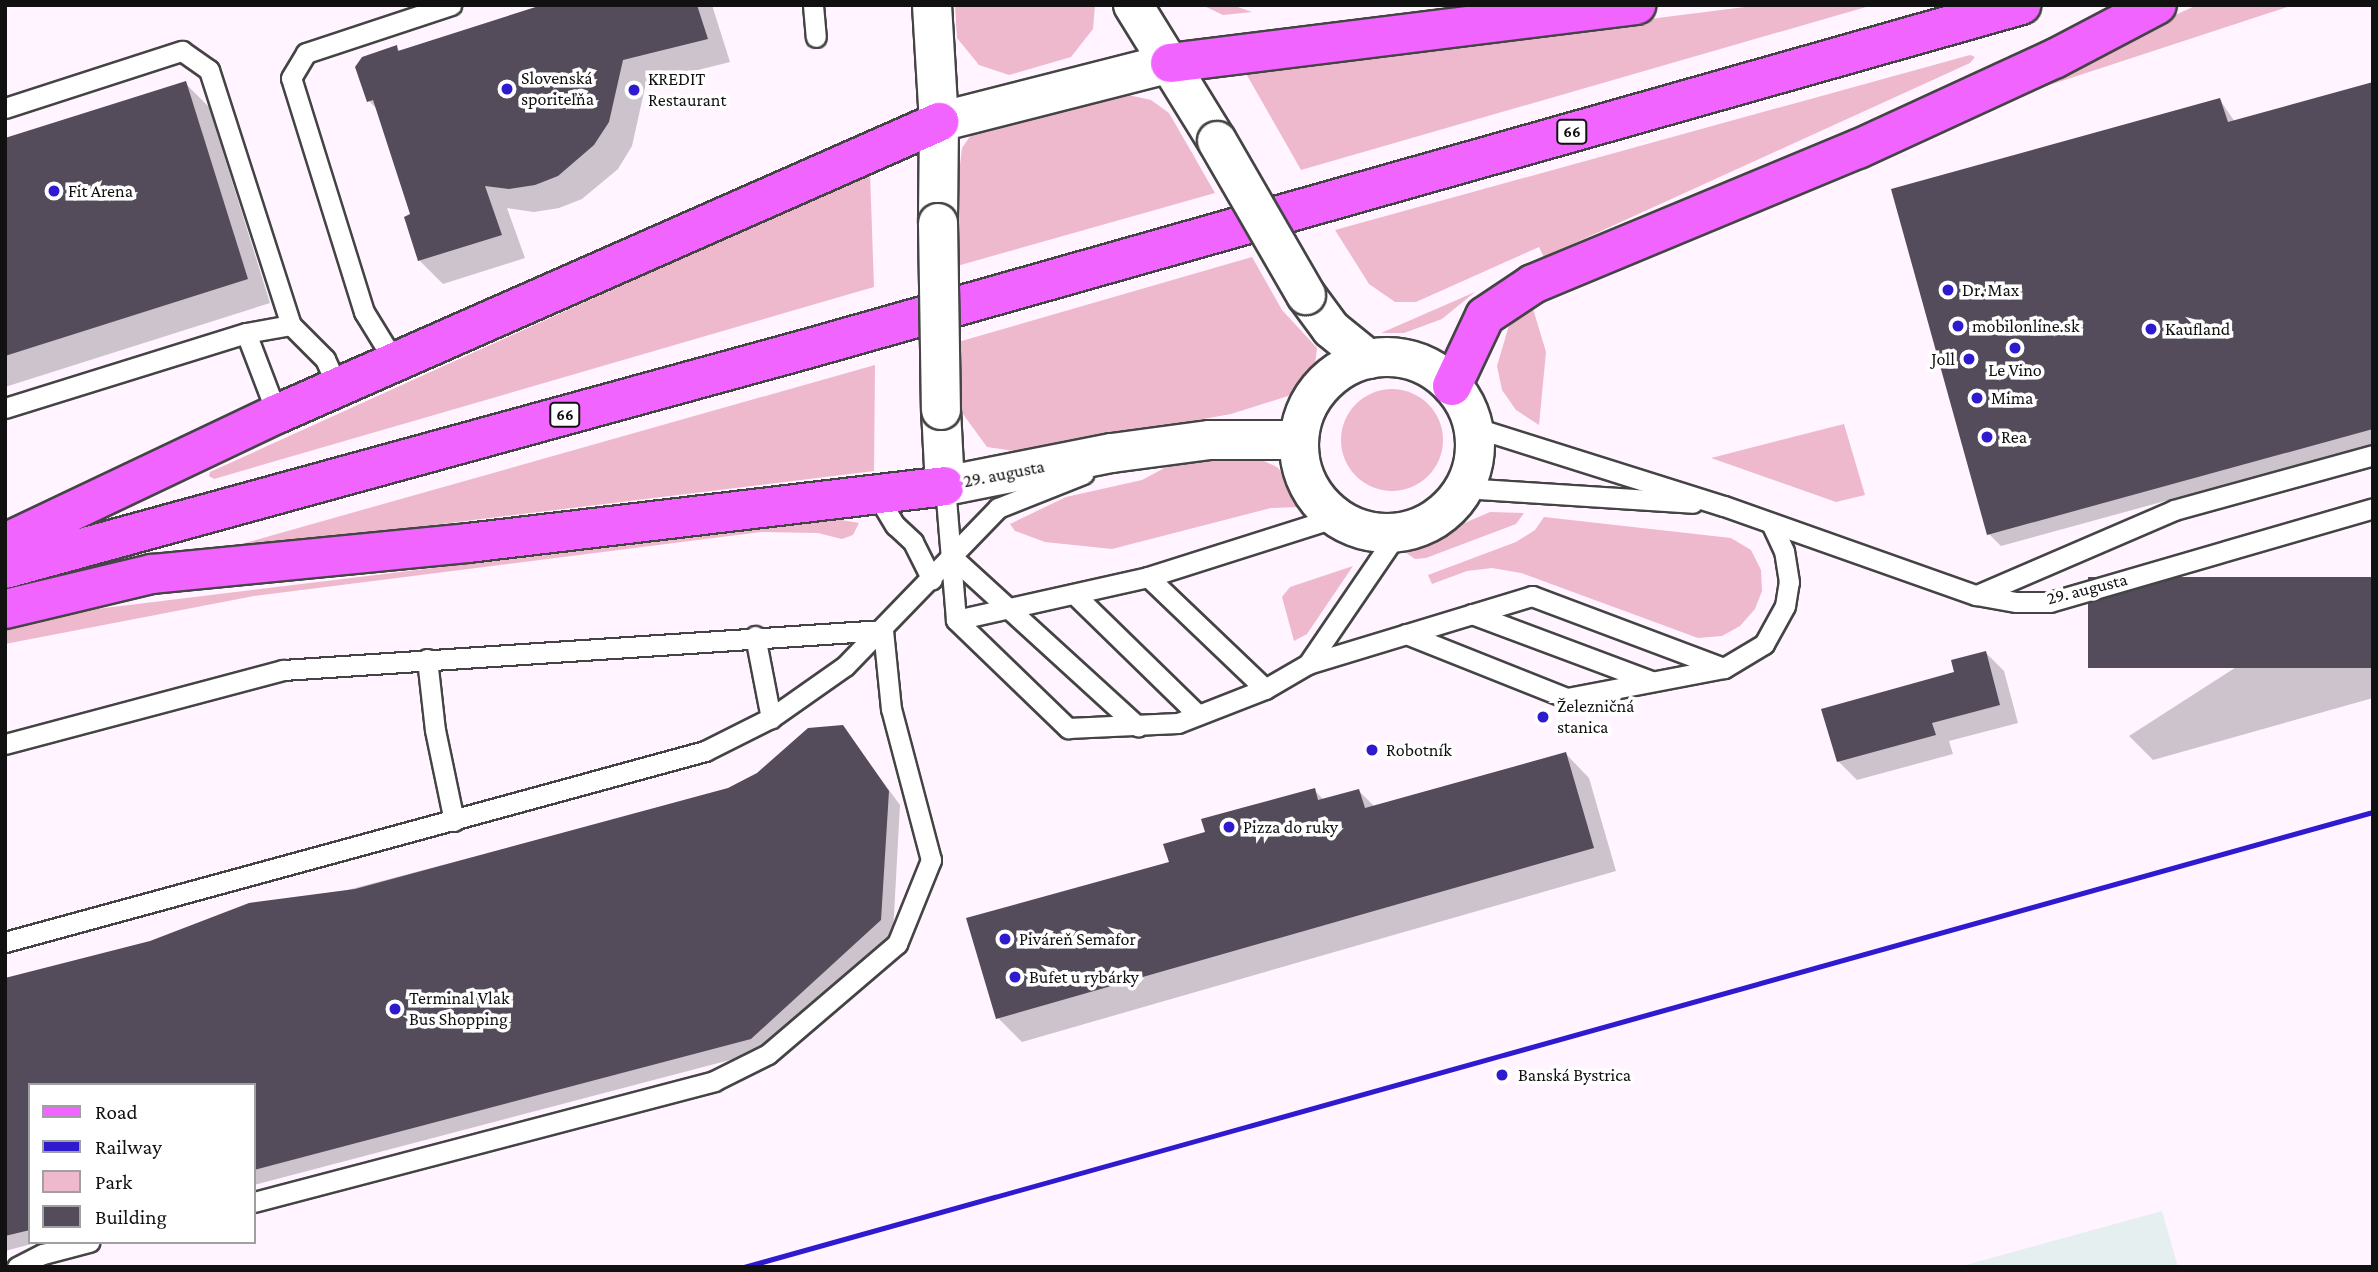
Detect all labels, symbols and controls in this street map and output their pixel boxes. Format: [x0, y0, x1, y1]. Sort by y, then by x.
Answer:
place label: Slovenská sporiteľňa [521, 68, 594, 110]
place label: KREDIT Restaurant [648, 69, 726, 112]
marker: Slovenská sporiteľňa [499, 81, 515, 97]
marker: KREDIT Restaurant [626, 82, 642, 98]
road number: 66 [1556, 120, 1588, 144]
place label: Fit Arena [68, 180, 133, 202]
marker: Fit Arena [46, 183, 62, 199]
place label: Dr. Max [1962, 279, 2019, 301]
marker: Dr. Max [1940, 282, 1956, 298]
place label: mobilonline.sk [1972, 315, 2079, 337]
marker: mobilonline.sk [1950, 318, 1966, 334]
place label: Kaufland [2165, 318, 2230, 340]
marker: Kaufland [2143, 321, 2159, 337]
marker: Le Vino [2007, 340, 2023, 356]
place label: Joll [1931, 348, 1955, 370]
marker: Joll [1961, 351, 1977, 367]
place label: Le Vino [1988, 359, 2042, 381]
place label: Mima [1991, 387, 2033, 409]
marker: Mima [1969, 390, 1985, 406]
road number: 66 [549, 402, 581, 428]
place label: Rea [2001, 426, 2027, 448]
marker: Rea [1979, 429, 1995, 445]
street label: 29. augusta [962, 456, 1046, 492]
street label: 29. augusta [2045, 569, 2129, 609]
place label: Železničná stanica [1557, 696, 1634, 738]
marker: Železničná stanica [1535, 709, 1551, 725]
place label: Robotník [1386, 739, 1452, 761]
marker: Robotník [1364, 742, 1380, 758]
place label: Pizza do ruky [1243, 816, 1338, 838]
marker: Pizza do ruky [1221, 819, 1237, 835]
place label: Piváreň Semafor [1019, 928, 1136, 950]
marker: Piváreň Semafor [997, 931, 1013, 947]
place label: Bufet u rybárky [1029, 966, 1139, 988]
marker: Bufet u rybárky [1007, 969, 1023, 985]
place label: Terminal Vlak Bus Shopping [409, 988, 510, 1030]
marker: Terminal Vlak Bus Shopping [387, 1001, 403, 1017]
place label: Banská Bystrica [1518, 1064, 1631, 1086]
marker: Banská Bystrica [1492, 1065, 1512, 1085]
legend [28, 1083, 256, 1244]
text: Road [95, 1100, 138, 1124]
text: Railway [95, 1135, 162, 1159]
text: Park [95, 1170, 132, 1194]
text: Building [95, 1205, 167, 1229]

